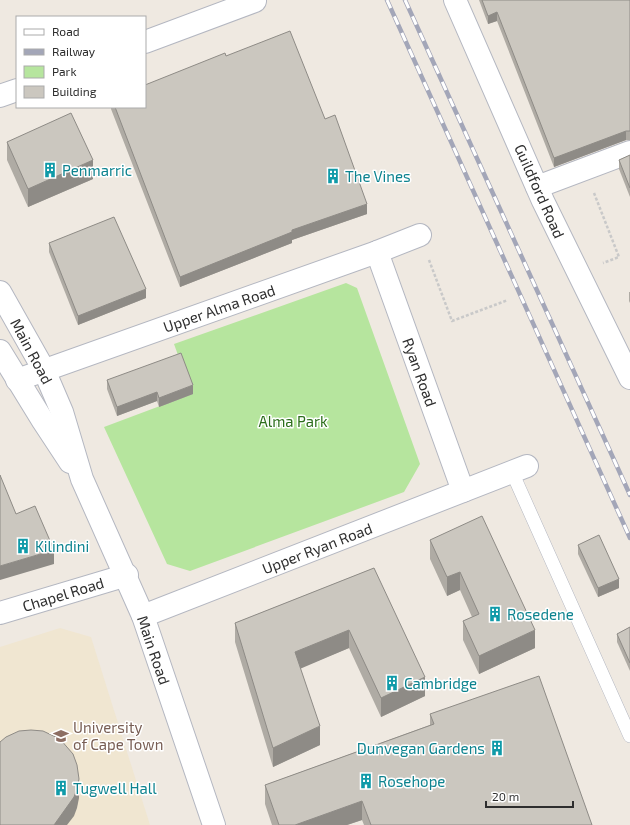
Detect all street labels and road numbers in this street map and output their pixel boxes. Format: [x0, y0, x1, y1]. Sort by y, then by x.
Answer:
street label: Guildford Road [511, 141, 569, 241]
street label: Upper Alma Road [161, 280, 277, 336]
street label: Main Road [7, 315, 57, 387]
street label: Ryan Road [399, 335, 441, 409]
street label: Upper Ryan Road [259, 519, 375, 577]
street label: Chapel Road [20, 573, 106, 615]
street label: Main Road [134, 613, 174, 687]

